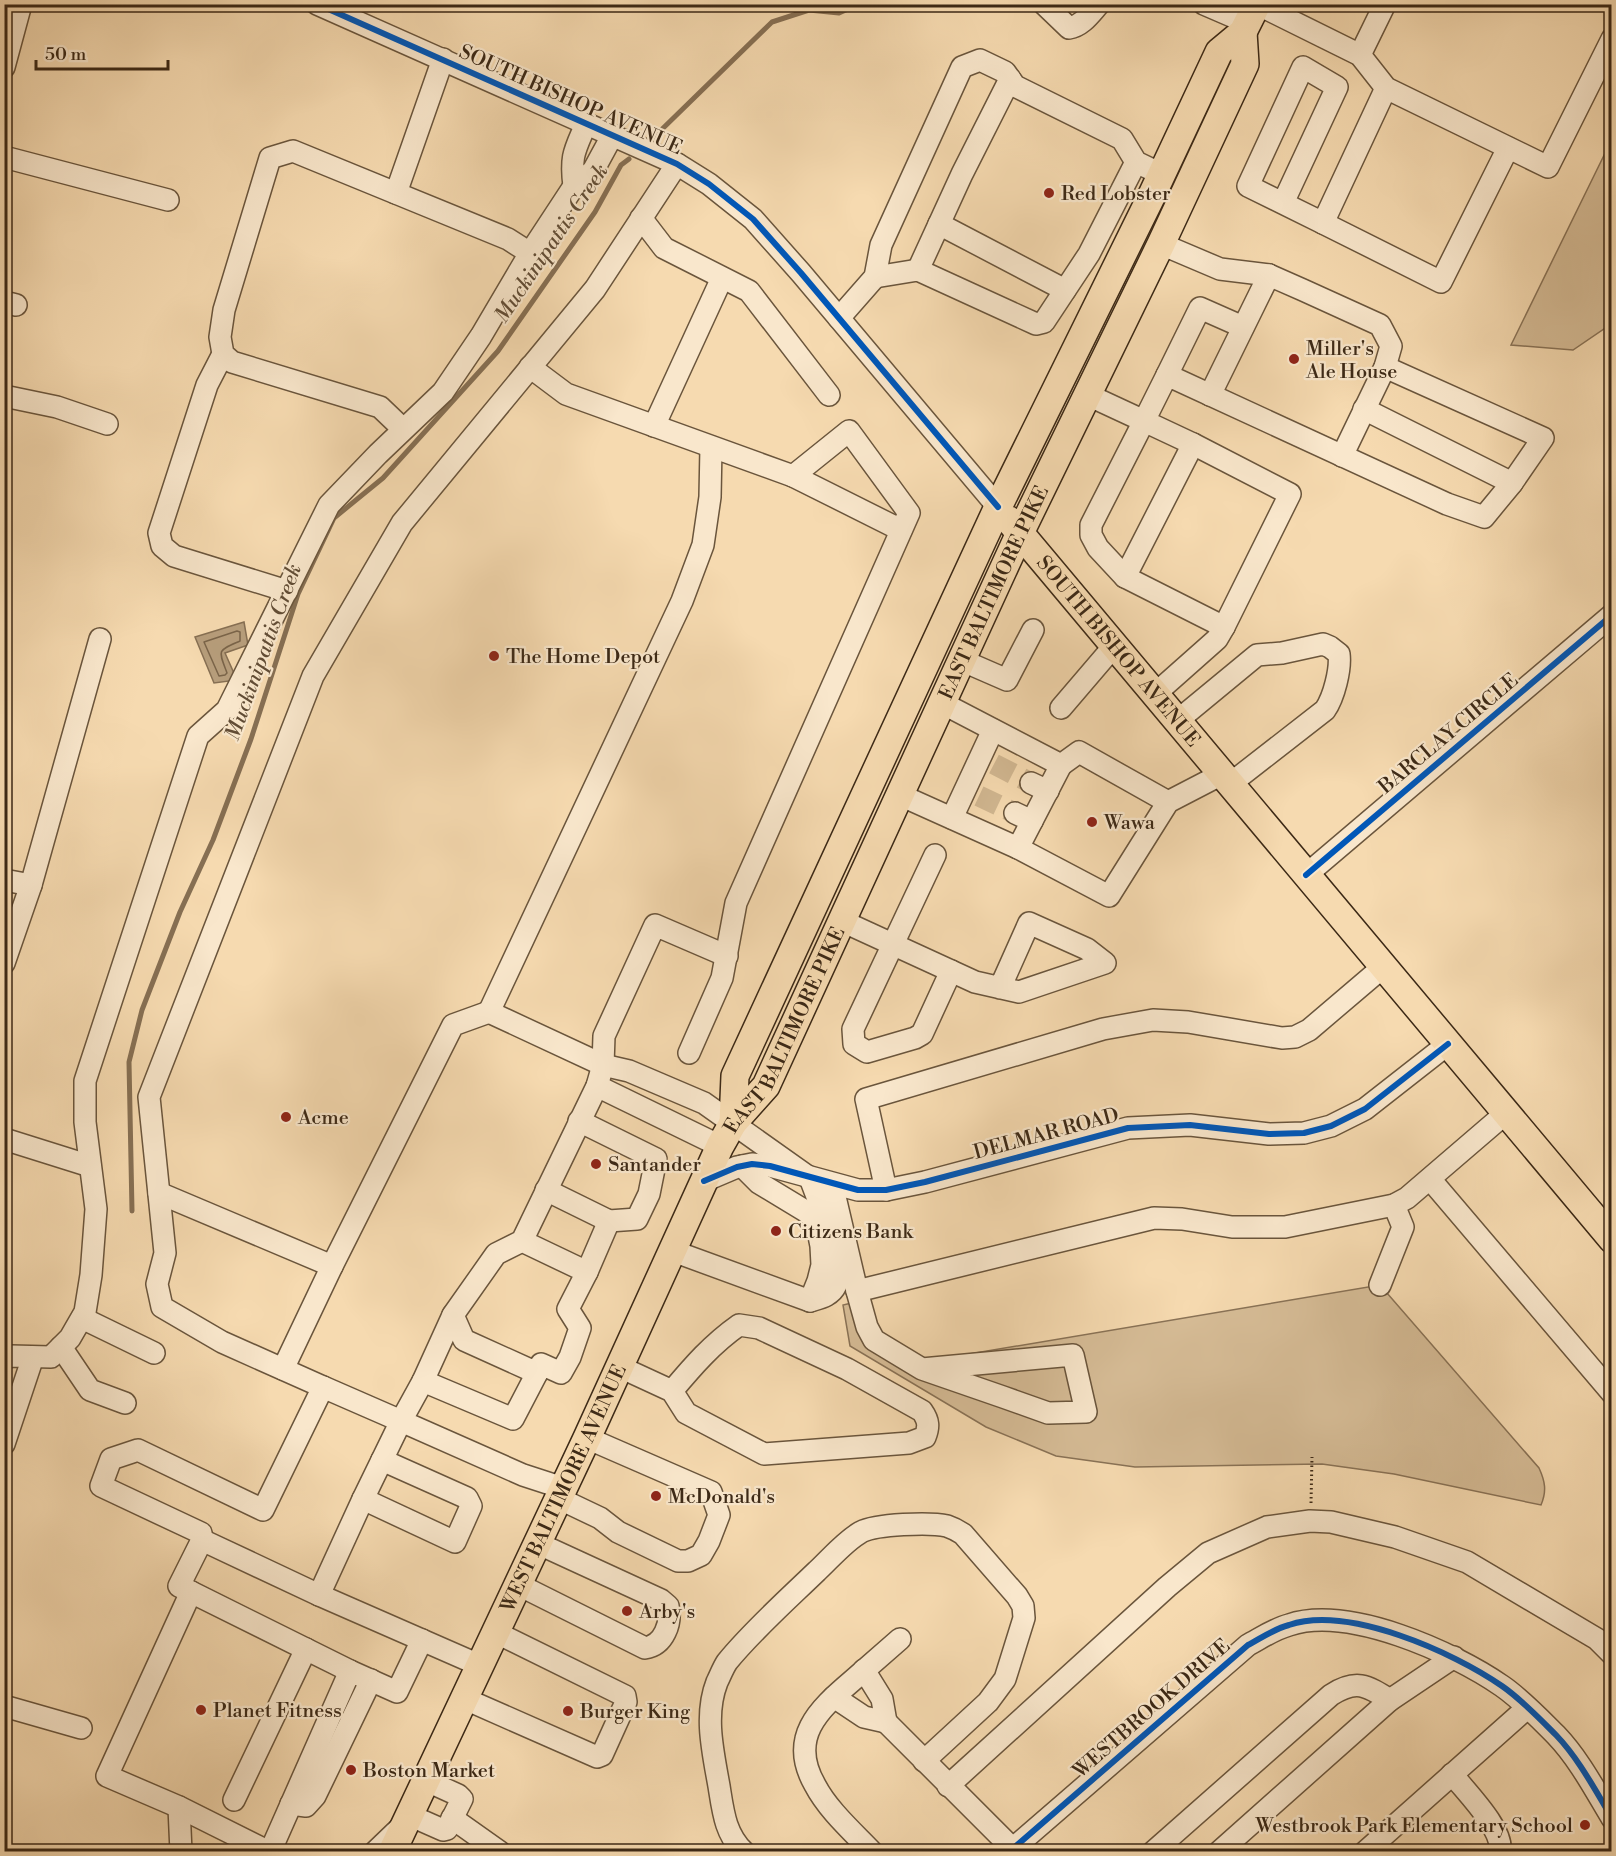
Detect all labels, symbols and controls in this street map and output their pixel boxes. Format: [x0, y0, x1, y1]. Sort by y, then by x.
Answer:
scale bar [36, 33, 168, 71]
street label: SOUTH BISHOP AVENUE [455, 40, 686, 161]
text: 50 m [45, 43, 87, 66]
water label: Muckinipattis Creek [489, 159, 615, 328]
place label: Red Lobster [1061, 182, 1171, 207]
marker: Red Lobster [1042, 186, 1056, 200]
place label: Miller's Ale House [1305, 337, 1397, 385]
marker: Miller's Ale House [1287, 352, 1301, 366]
street label: EAST BALTIMORE PIKE [934, 482, 1055, 704]
street label: SOUTH BISHOP AVENUE [1030, 551, 1205, 753]
water label: Muckinipattis Creek [220, 561, 308, 744]
place label: The Home Depot [506, 645, 660, 670]
marker: The Home Depot [487, 649, 501, 663]
street label: BARCLAY CIRCLE [1373, 668, 1524, 801]
place label: Wawa [1103, 811, 1156, 836]
marker: Wawa [1085, 815, 1099, 829]
street label: EAST BALTIMORE PIKE [719, 923, 851, 1138]
street label: DELMAR ROAD [971, 1103, 1122, 1166]
place label: Acme [297, 1106, 349, 1131]
marker: Acme [279, 1110, 293, 1124]
place label: Santander [608, 1153, 701, 1178]
marker: Santander [589, 1157, 603, 1171]
place label: Citizens Bank [788, 1220, 914, 1245]
marker: Citizens Bank [769, 1224, 783, 1238]
street label: WEST BALTIMORE AVENUE [495, 1361, 633, 1618]
place label: McDonald's [668, 1485, 775, 1510]
marker: McDonald's [649, 1489, 663, 1503]
place label: Arby's [638, 1600, 695, 1625]
marker: Arby's [620, 1604, 634, 1618]
street label: WESTBROOK DRIVE [1067, 1634, 1236, 1785]
place label: Planet Fitness [213, 1699, 342, 1724]
place label: Burger King [579, 1700, 691, 1725]
marker: Planet Fitness [194, 1703, 208, 1717]
marker: Burger King [561, 1704, 575, 1718]
place label: Boston Market [362, 1759, 495, 1784]
marker: Boston Market [344, 1763, 358, 1777]
place label: Westbrook Park Elementary School [1254, 1814, 1573, 1839]
marker: Westbrook Park Elementary School [1578, 1818, 1592, 1832]

